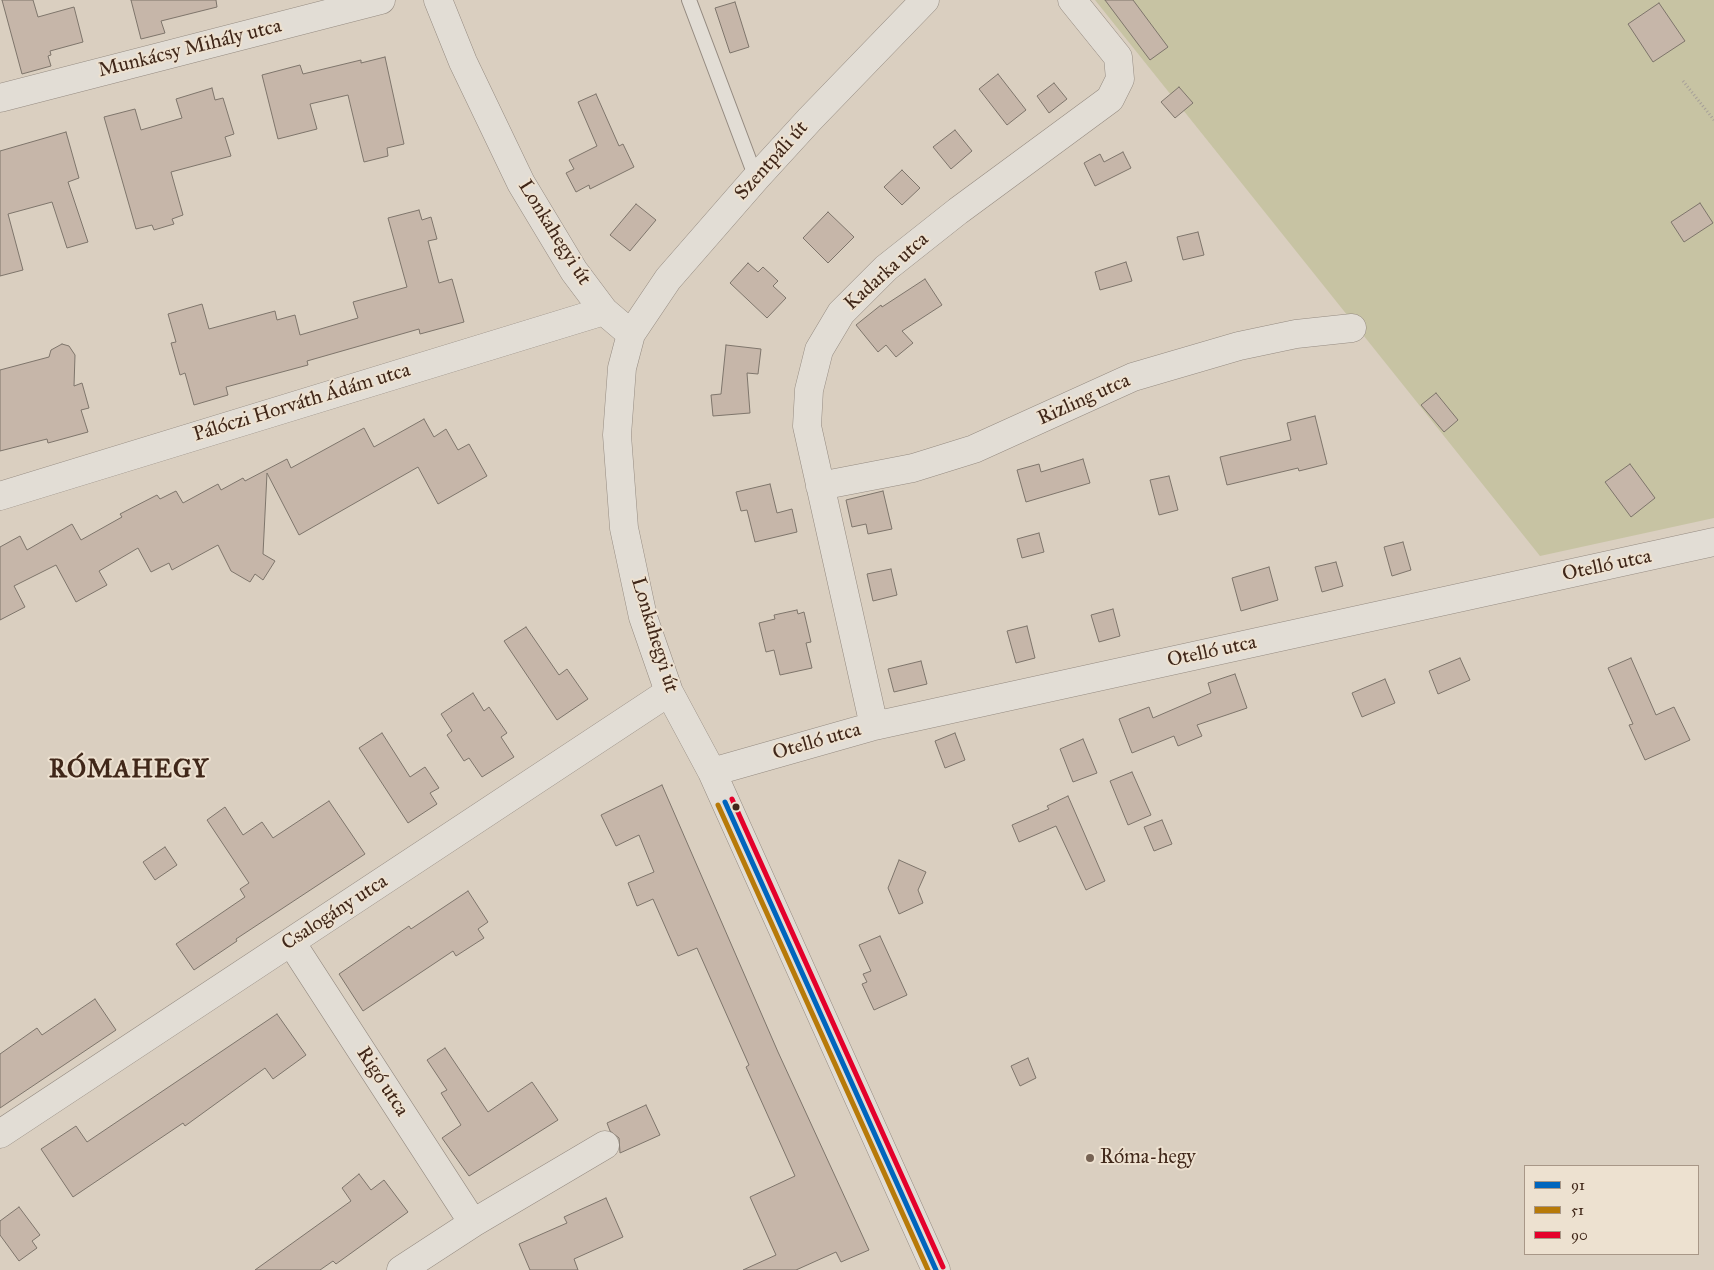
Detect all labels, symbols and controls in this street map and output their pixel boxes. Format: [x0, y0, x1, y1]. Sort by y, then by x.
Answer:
street label: Munkácsy Mihály utca [96, 15, 284, 83]
street label: Szentpáli út [730, 116, 814, 206]
street label: Lonkahegyi út [512, 176, 596, 290]
street label: Kadarka utca [840, 228, 934, 316]
street label: Pálóczi Horváth Ádám utca [191, 359, 413, 447]
street label: Rizling utca [1034, 369, 1134, 431]
street label: Otelló utca [1560, 545, 1654, 587]
street label: Lonkahegyi út [625, 575, 683, 695]
street label: Otelló utca [1165, 631, 1259, 673]
street label: Otelló utca [770, 718, 864, 766]
district label: RÓMAHEGY [48, 756, 210, 786]
unlabelled marker [731, 802, 741, 812]
street label: Csalogány utca [278, 870, 392, 956]
street label: Rigó utca [351, 1043, 413, 1121]
place label: Róma-hegy [1100, 1146, 1196, 1170]
marker: Róma-hegy [1084, 1152, 1096, 1164]
legend [1524, 1165, 1699, 1255]
text: 91 [1571, 1176, 1585, 1194]
text: 51 [1571, 1201, 1584, 1219]
text: 90 [1571, 1226, 1588, 1244]

